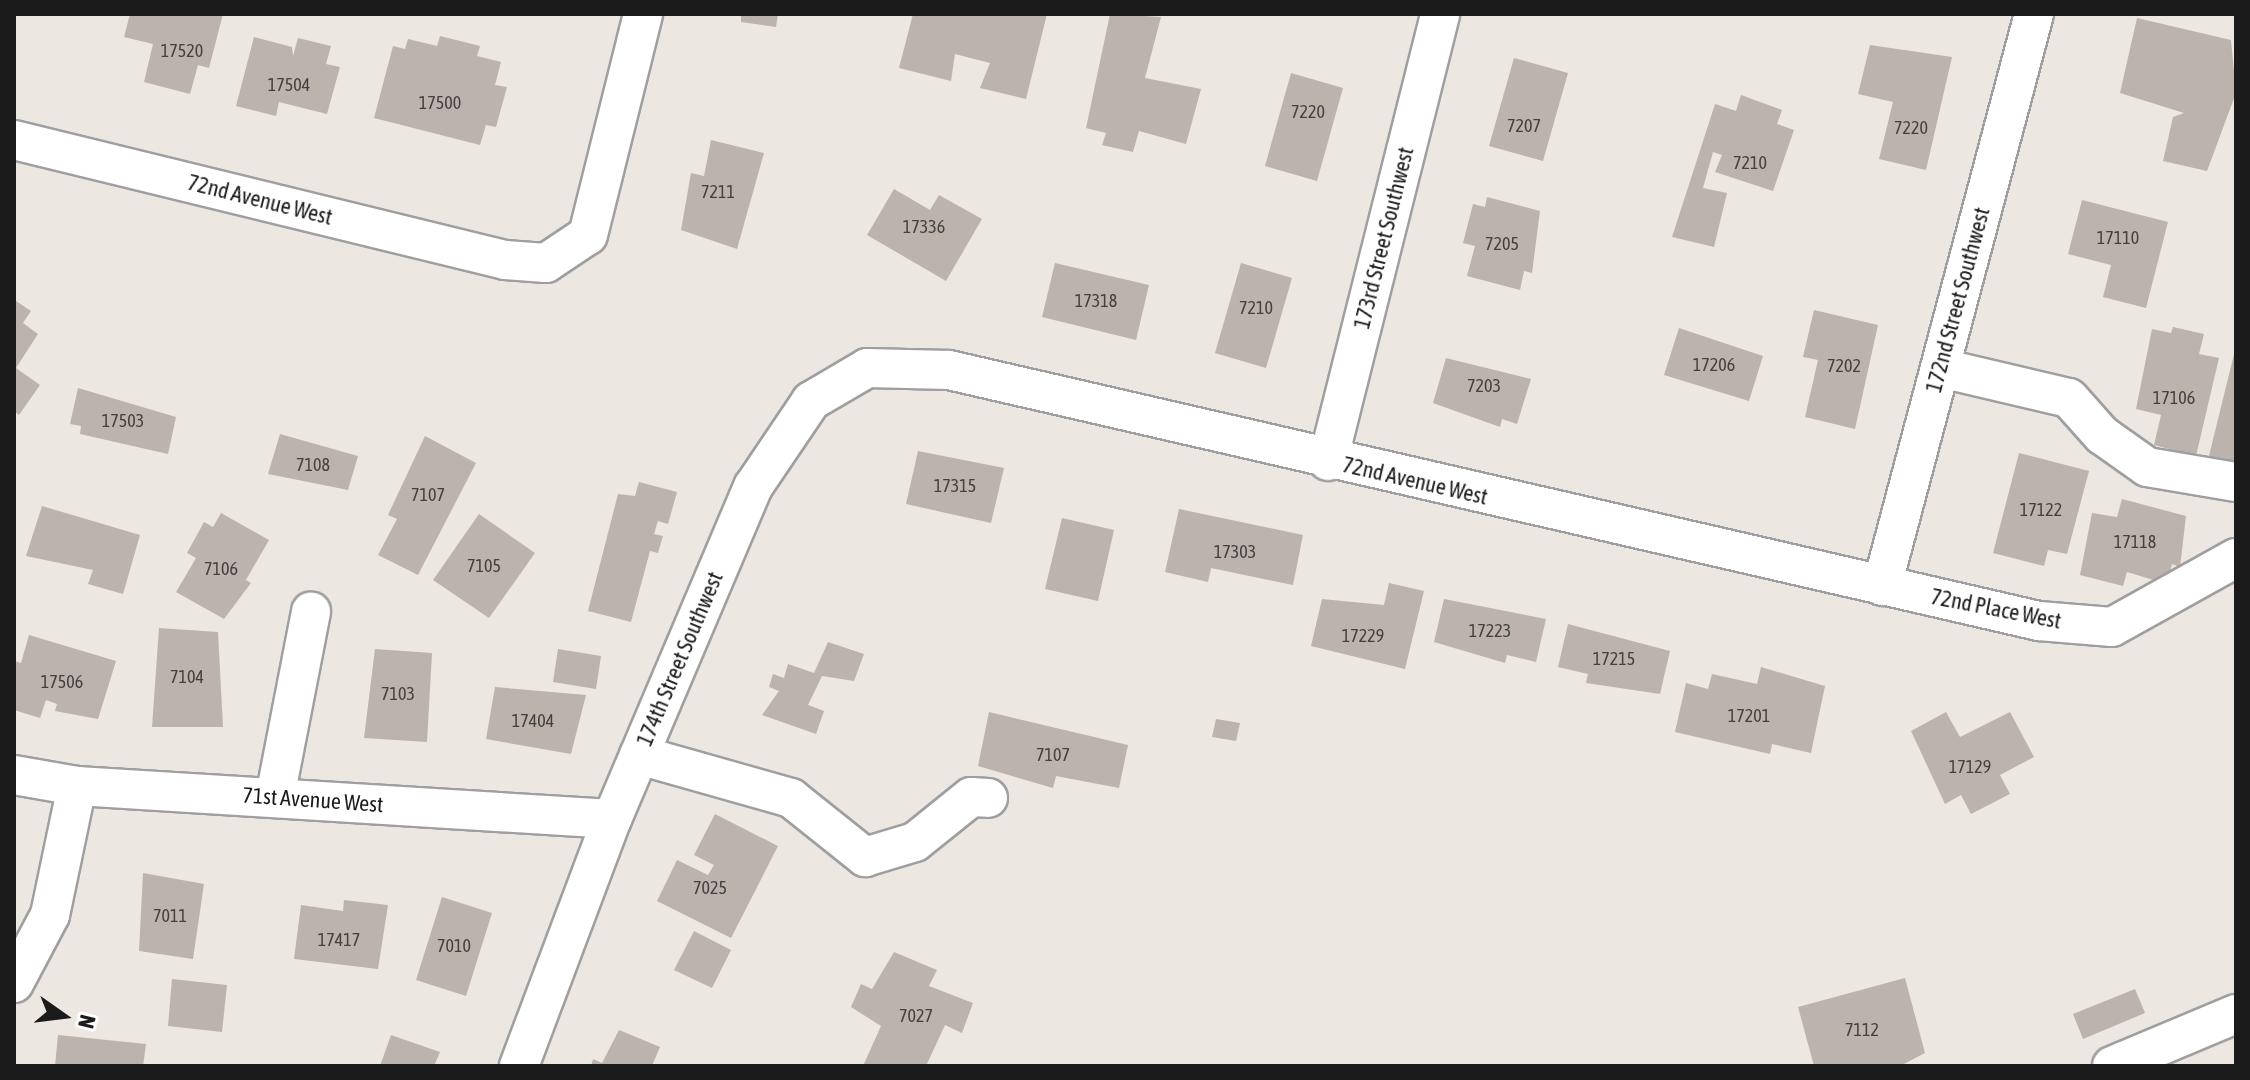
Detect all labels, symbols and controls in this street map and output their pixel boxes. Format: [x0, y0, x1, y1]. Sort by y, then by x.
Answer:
house number: 17520 [161, 40, 203, 62]
house number: 17504 [268, 74, 310, 96]
house number: 17500 [419, 92, 461, 114]
house number: 7220 [1291, 101, 1325, 123]
house number: 7207 [1507, 115, 1541, 137]
house number: 7220 [1894, 117, 1928, 139]
street label: 173rd Street Southwest [1349, 144, 1419, 332]
house number: 7210 [1733, 152, 1767, 174]
street label: 72nd Avenue West [185, 169, 335, 231]
house number: 7211 [701, 181, 735, 203]
street label: 172nd Street Southwest [1921, 205, 1995, 395]
house number: 17336 [903, 216, 945, 238]
house number: 17110 [2097, 227, 2139, 249]
house number: 7205 [1485, 233, 1519, 255]
house number: 17318 [1075, 290, 1117, 312]
house number: 7210 [1239, 297, 1273, 319]
house number: 17206 [1693, 354, 1735, 376]
house number: 7202 [1827, 355, 1861, 377]
house number: 7203 [1467, 375, 1501, 397]
house number: 17106 [2153, 387, 2195, 409]
house number: 17503 [102, 410, 144, 432]
street label: 72nd Avenue West [1340, 451, 1490, 511]
house number: 7108 [296, 454, 330, 476]
house number: 17315 [934, 475, 976, 497]
house number: 7107 [411, 484, 445, 506]
house number: 17122 [2020, 499, 2062, 521]
house number: 17118 [2114, 531, 2156, 553]
house number: 17303 [1214, 541, 1256, 563]
house number: 7105 [467, 555, 501, 577]
house number: 7106 [204, 558, 238, 580]
street label: 174th Street Southwest [631, 568, 729, 750]
street label: 72nd Place West [1929, 583, 2063, 635]
house number: 17223 [1469, 620, 1511, 642]
house number: 17229 [1342, 625, 1384, 647]
house number: 17215 [1593, 648, 1635, 670]
house number: 7104 [170, 666, 204, 688]
house number: 17506 [41, 671, 83, 693]
house number: 7103 [381, 683, 415, 705]
house number: 17201 [1728, 705, 1770, 727]
house number: 17404 [512, 710, 554, 732]
house number: 7107 [1036, 744, 1070, 766]
house number: 17129 [1949, 756, 1991, 778]
street label: 71st Avenue West [242, 782, 384, 818]
house number: 7025 [693, 877, 727, 899]
house number: 7011 [153, 905, 187, 927]
house number: 17417 [318, 929, 360, 951]
house number: 7010 [437, 935, 471, 957]
north arrow [24, 976, 104, 1056]
house number: 7027 [899, 1005, 933, 1027]
text: N [73, 1012, 101, 1031]
house number: 7112 [1845, 1019, 1879, 1041]

